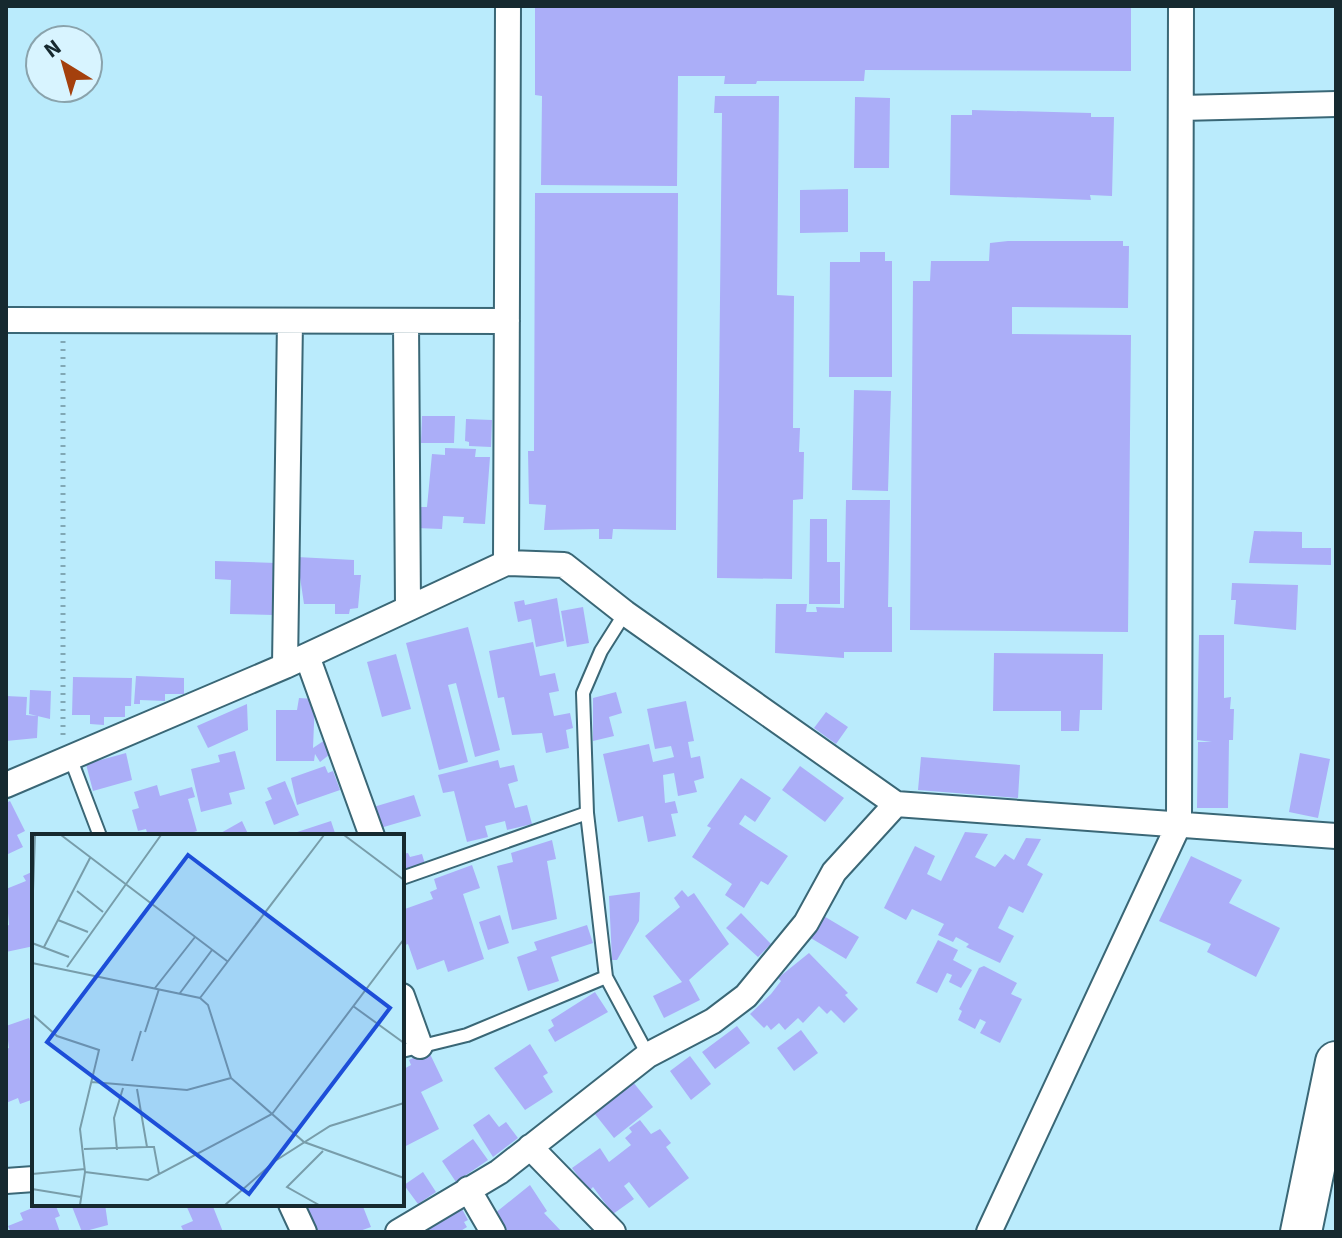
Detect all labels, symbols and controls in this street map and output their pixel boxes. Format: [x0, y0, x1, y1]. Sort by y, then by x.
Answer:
north arrow [24, 24, 104, 104]
text: N [37, 32, 68, 66]
inset map [32, 834, 404, 1206]

